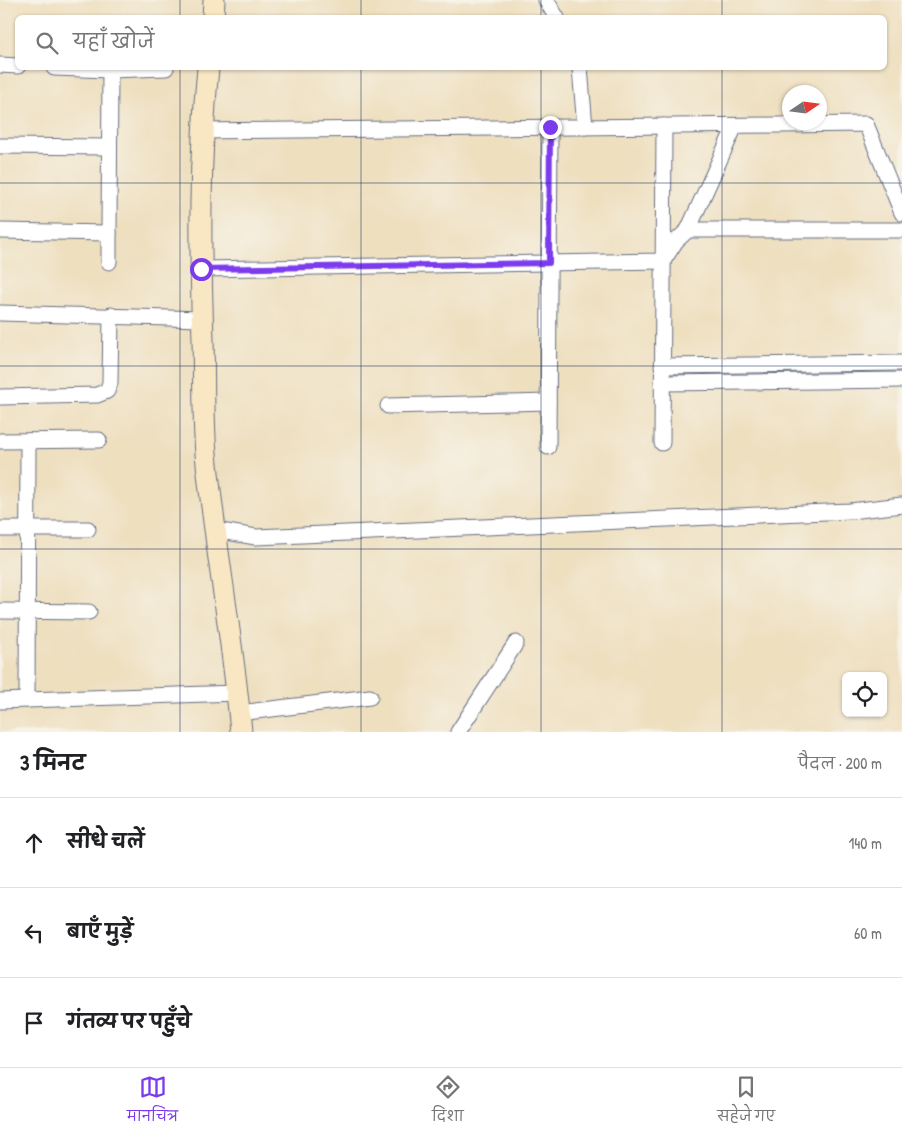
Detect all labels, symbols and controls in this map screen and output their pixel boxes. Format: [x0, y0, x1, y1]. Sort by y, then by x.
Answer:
search box [15, 15, 887, 70]
text: यहाँ खोजें [73, 28, 154, 54]
icon: search [33, 29, 61, 57]
north arrow [782, 85, 827, 130]
route end [539, 116, 562, 139]
route start [190, 258, 213, 281]
map controls [842, 672, 887, 717]
button: locate [842, 672, 887, 717]
text: 3 मिनट [20, 748, 85, 777]
text: पैदल · 200 m [798, 752, 882, 774]
text: सीधे चलें [67, 828, 144, 854]
icon: ahead [20, 829, 48, 857]
text: 140 m [848, 832, 882, 854]
text: बाएँ मुड़ें [67, 918, 133, 944]
icon: left [20, 919, 48, 947]
text: 60 m [854, 922, 882, 944]
text: गंतव्य पर पहुँचे [67, 1008, 191, 1034]
icon: arrive [20, 1009, 48, 1037]
tab: मानचित्र [127, 1073, 178, 1132]
tab: दिशा [432, 1073, 464, 1132]
tab: सहेजे गए [717, 1073, 775, 1132]

